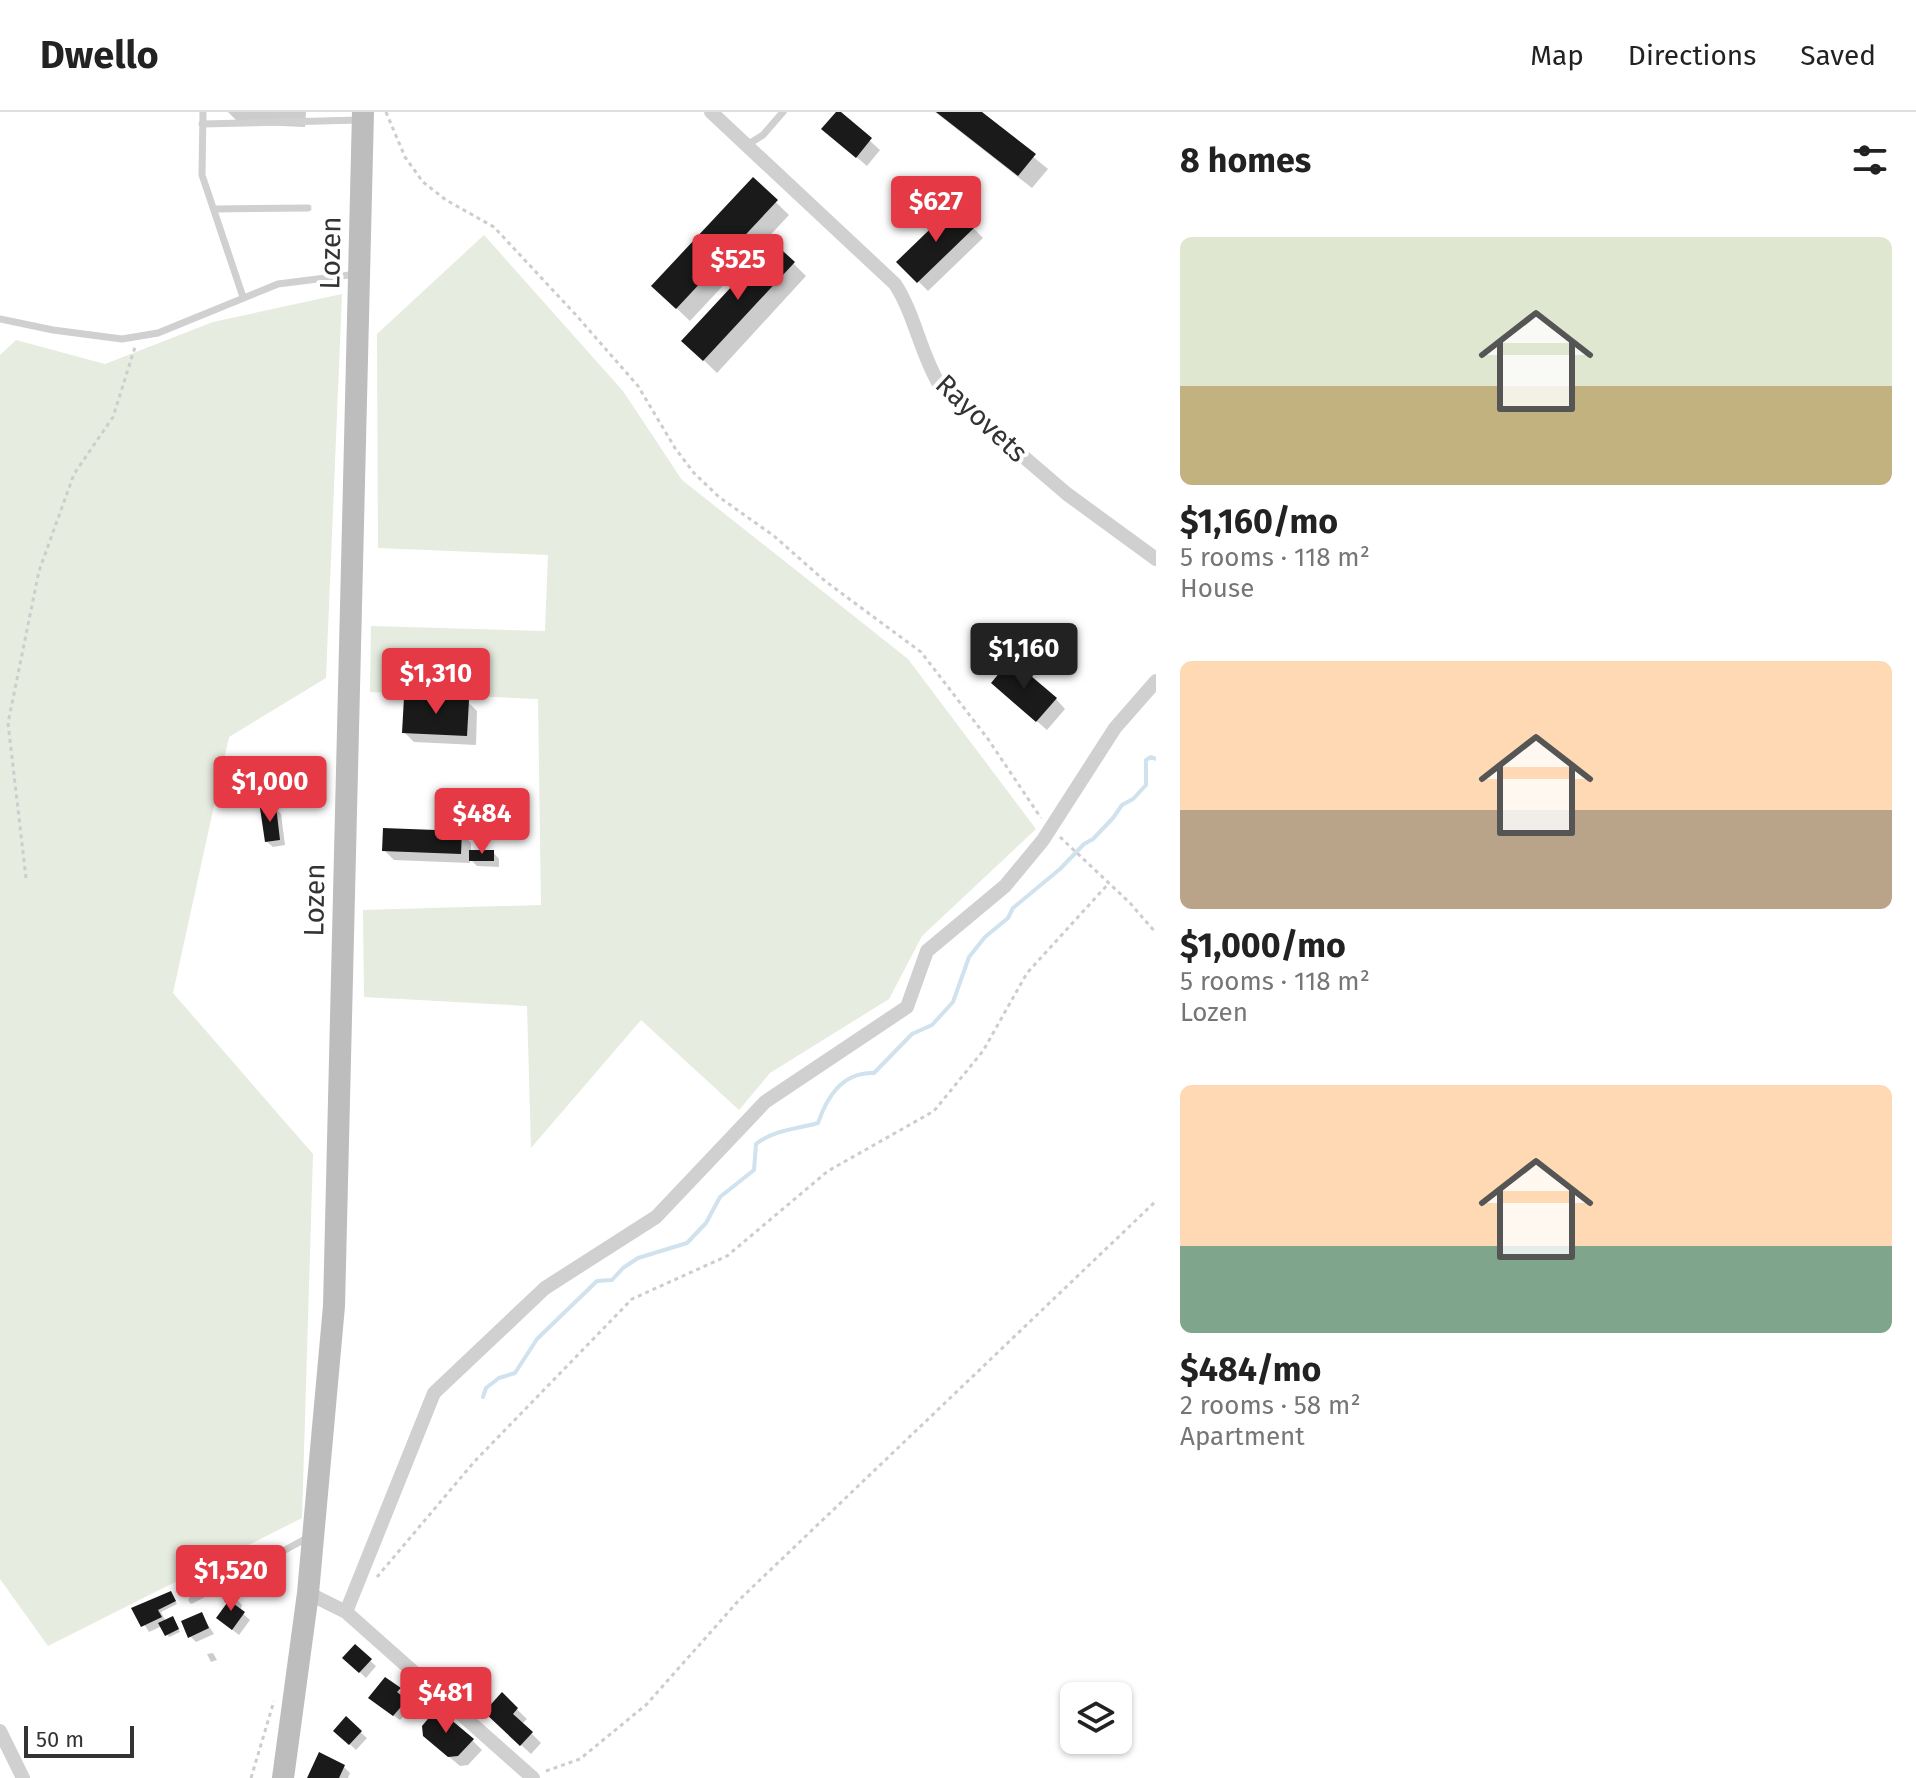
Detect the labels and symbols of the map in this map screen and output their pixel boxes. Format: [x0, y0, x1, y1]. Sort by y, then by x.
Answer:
pin: $627 [889, 176, 983, 244]
street label: Lozen [313, 216, 348, 290]
pin: $525 [691, 234, 785, 302]
street label: Rayovets [929, 368, 1034, 469]
pin: $1,160 [959, 623, 1089, 691]
pin: $1,310 [371, 648, 501, 716]
pin: $1,000 [205, 756, 335, 824]
pin: $484 [435, 788, 529, 856]
street label: Lozen [297, 863, 332, 937]
pin: $1,520 [166, 1545, 296, 1613]
pin: $481 [399, 1667, 493, 1735]
scale bar [24, 1722, 134, 1758]

